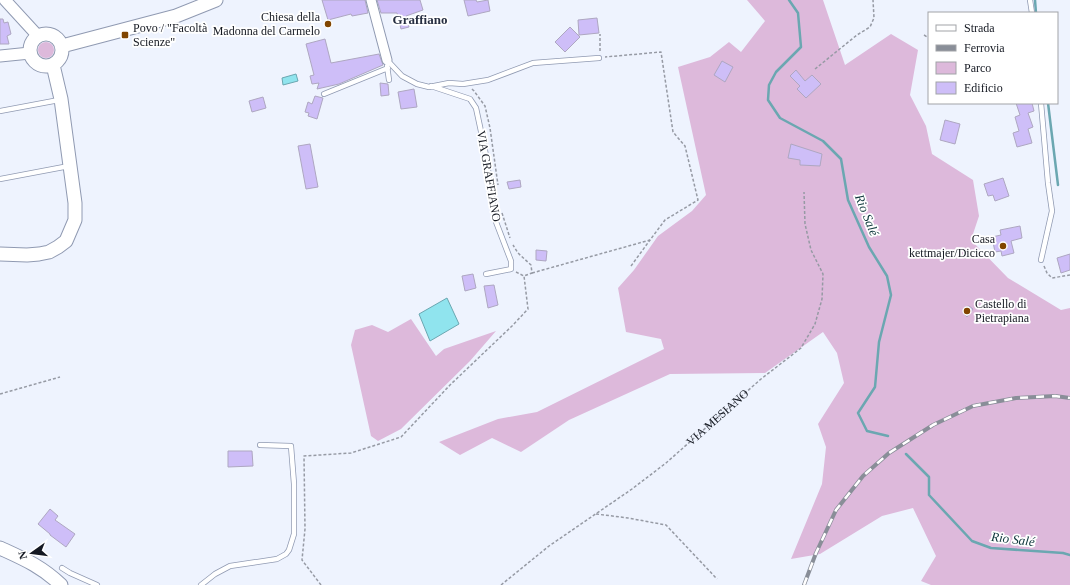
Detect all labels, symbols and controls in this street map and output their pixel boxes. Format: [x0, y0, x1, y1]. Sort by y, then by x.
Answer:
place label: Chiesa della Madonna del Carmelo [213, 10, 321, 38]
district label: Graffiano [393, 12, 447, 27]
legend [928, 12, 1058, 104]
marker: Chiesa della Madonna del Carmelo [323, 19, 333, 29]
place label: Povo / "Facoltà Scienze" [133, 21, 208, 49]
text: Strada [964, 21, 995, 35]
marker: Povo / "Facoltà Scienze" [120, 30, 130, 40]
text: Ferrovia [964, 41, 1005, 55]
text: Parco [964, 61, 991, 75]
text: Edificio [964, 81, 1003, 95]
street label: VIA GRAFFIANO [474, 129, 504, 223]
water label: Rio Salé [851, 191, 883, 239]
place label: Casa kettmajer/Dicicco [909, 232, 996, 260]
marker: Casa kettmajer/Dicicco [998, 241, 1008, 251]
place label: Castello di Pietrapiana [975, 297, 1030, 325]
marker: Castello di Pietrapiana [962, 306, 972, 316]
street label: VIA MESIANO [683, 386, 752, 449]
water label: Rio Salé [989, 529, 1037, 549]
north arrow [12, 533, 52, 573]
text: N [16, 550, 29, 561]

